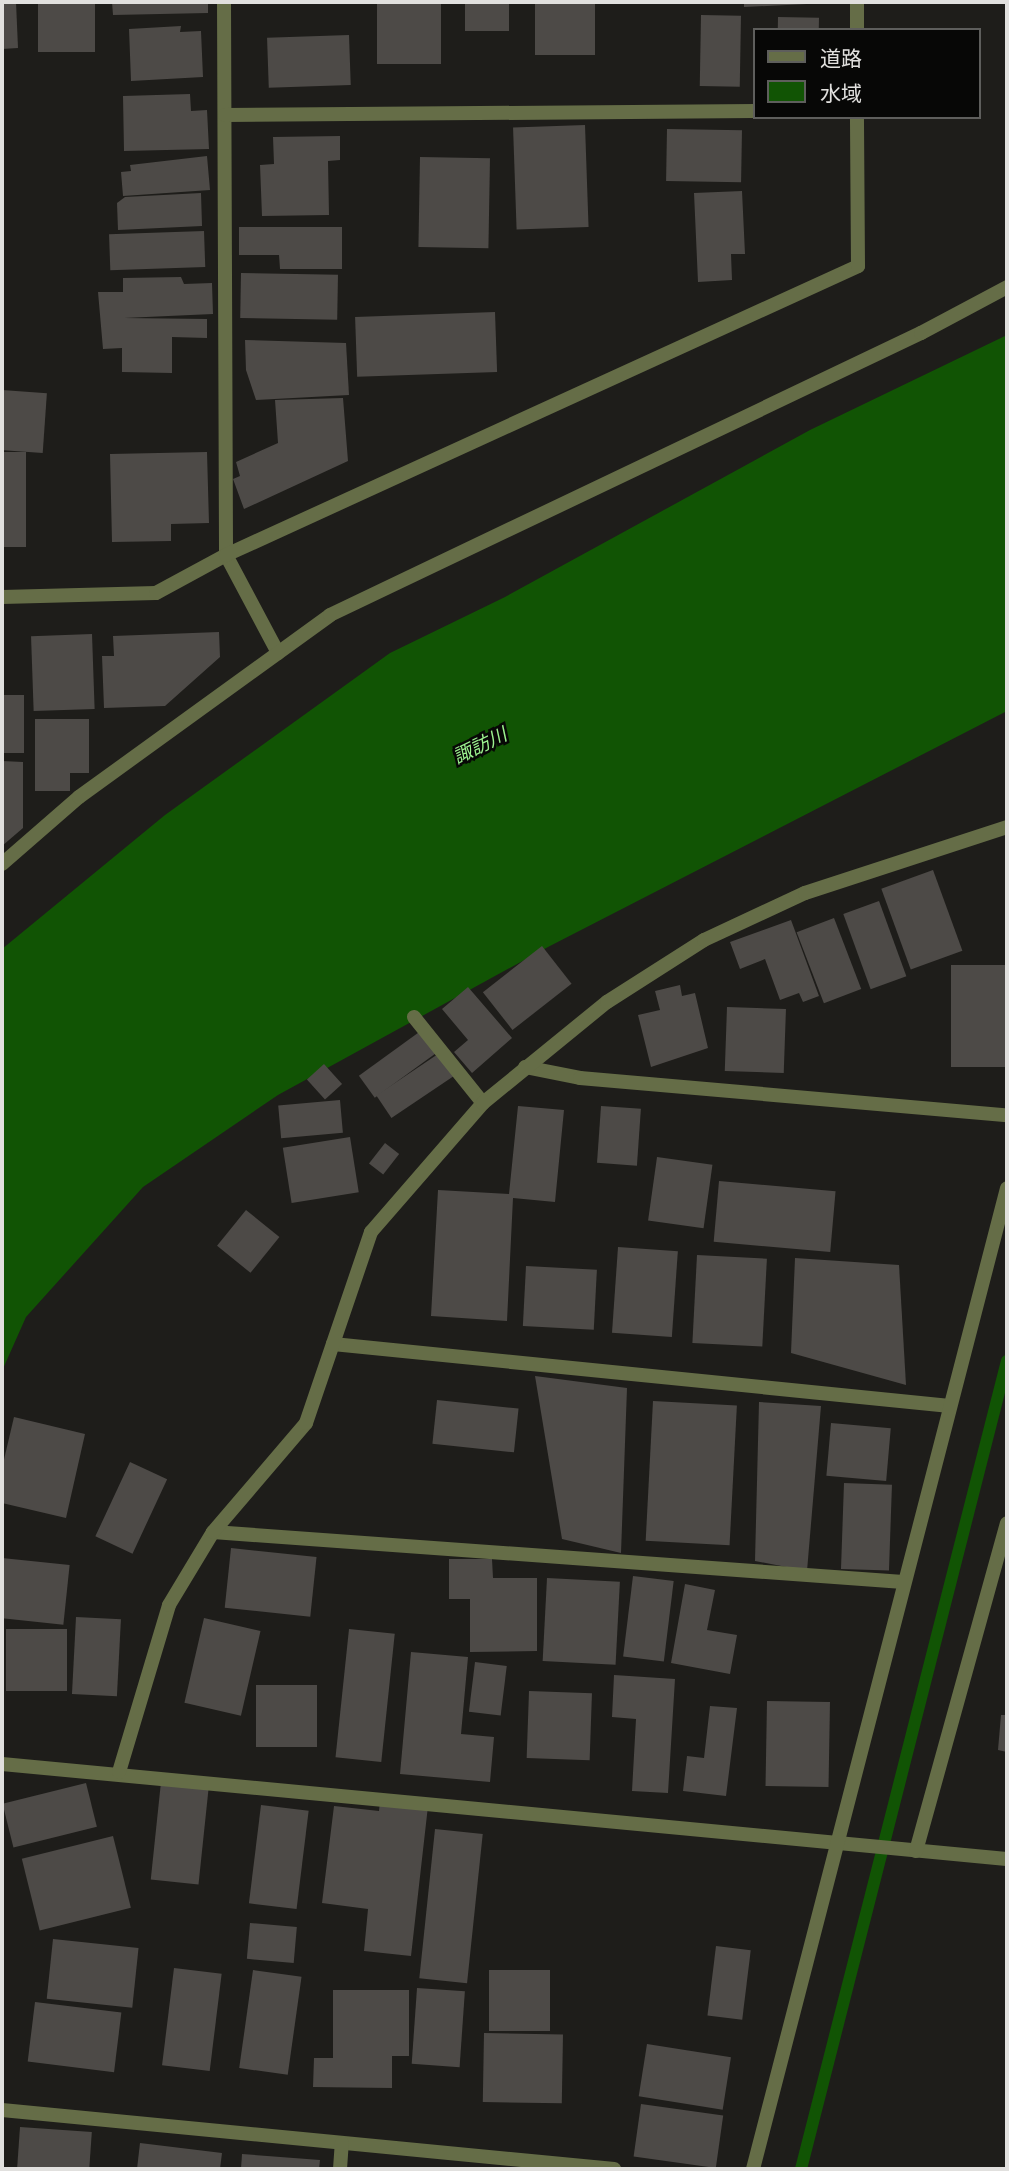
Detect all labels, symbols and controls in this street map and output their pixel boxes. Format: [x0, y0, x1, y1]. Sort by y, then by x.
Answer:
legend [754, 28, 981, 119]
text: 道路 [820, 46, 862, 71]
text: 水域 [820, 81, 862, 106]
water label: 諏訪川 [449, 723, 511, 769]

